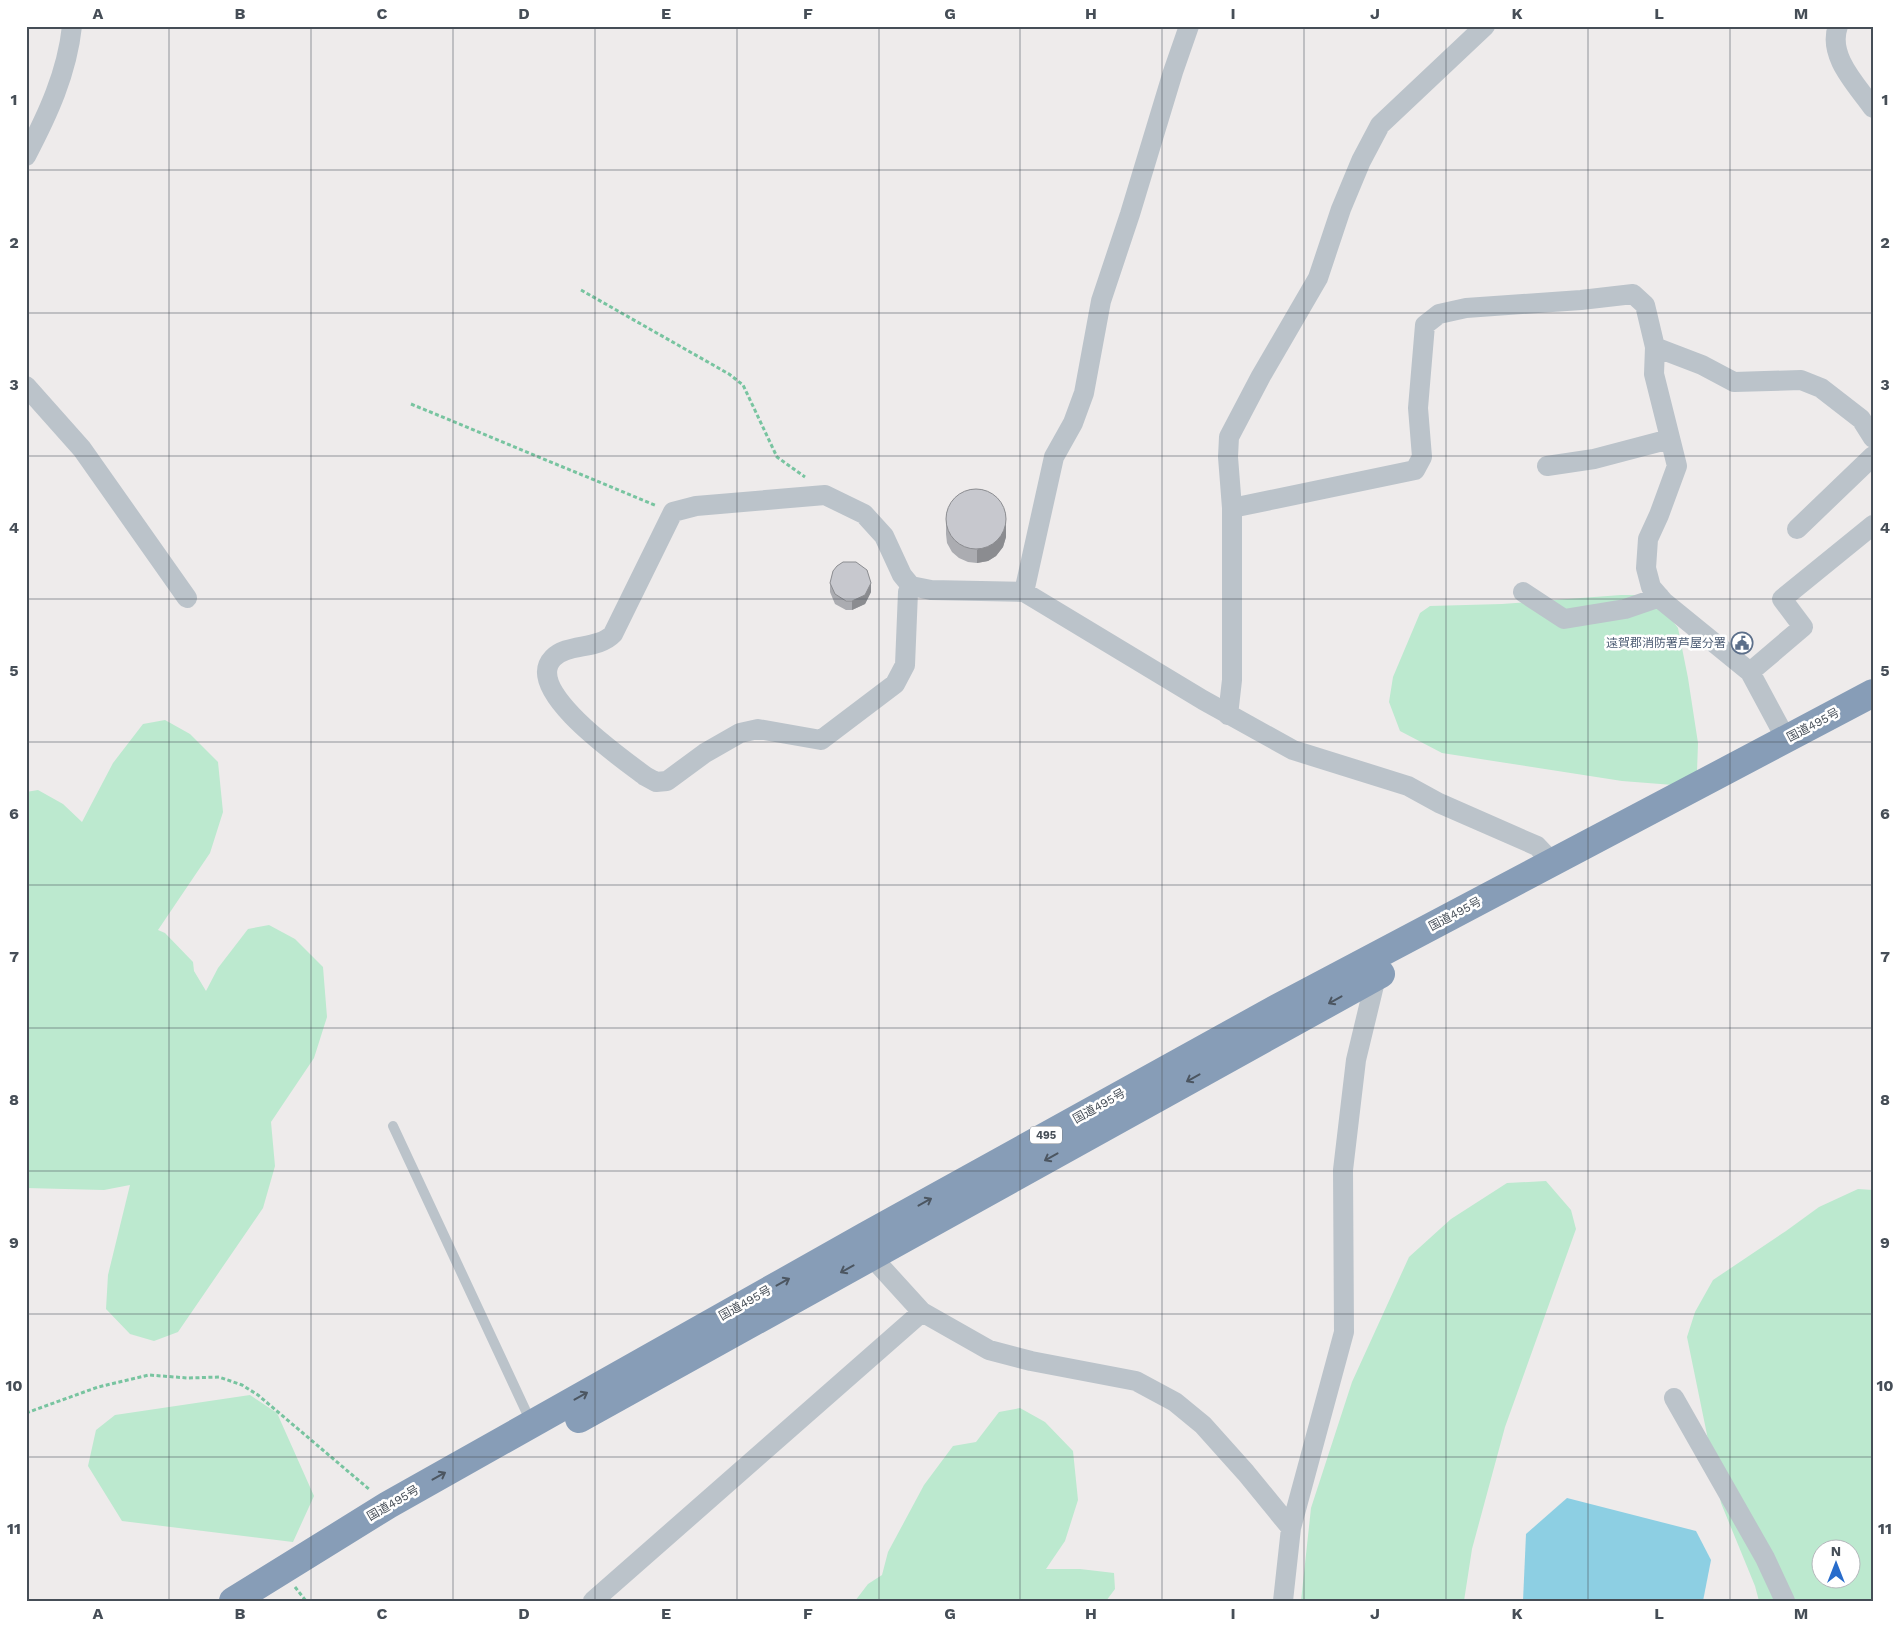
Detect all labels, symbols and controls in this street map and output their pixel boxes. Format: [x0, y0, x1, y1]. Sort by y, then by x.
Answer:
text: A [93, 4, 104, 23]
text: B [235, 4, 246, 23]
text: C [377, 4, 388, 23]
text: D [518, 4, 530, 23]
text: E [661, 4, 671, 23]
text: F [803, 4, 813, 23]
text: G [944, 4, 956, 23]
text: H [1085, 4, 1097, 23]
text: I [1230, 4, 1236, 23]
text: J [1370, 4, 1380, 23]
text: K [1511, 4, 1523, 23]
text: L [1654, 4, 1664, 23]
text: M [1794, 4, 1808, 23]
text: 1 [11, 90, 17, 109]
text: 1 [1882, 90, 1888, 109]
text: 2 [9, 233, 19, 252]
text: 2 [1880, 233, 1890, 252]
text: 3 [9, 375, 19, 394]
text: 3 [1880, 375, 1890, 394]
text: 4 [9, 518, 19, 537]
text: 4 [1880, 518, 1890, 537]
public building icon: 遠賀郡消防署芦屋分署 [1730, 631, 1754, 655]
place label: 遠賀郡消防署芦屋分署 [1606, 636, 1726, 650]
text: 5 [9, 661, 19, 680]
text: 5 [1880, 661, 1890, 680]
street label: 国道495号 [1784, 705, 1842, 745]
text: 6 [9, 804, 19, 823]
text: 6 [1880, 804, 1890, 823]
street label: 国道495号 [1426, 894, 1484, 934]
text: 7 [9, 947, 19, 966]
text: 7 [1880, 947, 1890, 966]
one-way arrow [1328, 995, 1343, 1005]
one-way arrow [1185, 1073, 1200, 1083]
street label: 国道495号 [1070, 1086, 1128, 1126]
text: 8 [9, 1090, 19, 1109]
text: 8 [1880, 1090, 1890, 1109]
road number: 495 [1030, 1126, 1062, 1144]
one-way arrow [1044, 1152, 1058, 1162]
one-way arrow [917, 1197, 932, 1207]
text: 9 [9, 1233, 19, 1252]
text: 9 [1880, 1233, 1890, 1252]
one-way arrow [840, 1265, 855, 1274]
one-way arrow [776, 1276, 790, 1286]
street label: 国道495号 [716, 1283, 774, 1323]
text: 10 [5, 1376, 23, 1395]
text: 10 [1876, 1376, 1894, 1395]
one-way arrow [573, 1391, 587, 1401]
one-way arrow [432, 1471, 446, 1481]
street label: 国道495号 [365, 1483, 421, 1523]
text: 11 [7, 1519, 21, 1538]
text: 11 [1878, 1519, 1892, 1538]
north arrow [1812, 1540, 1862, 1590]
text: N [1831, 1543, 1841, 1559]
text: A [93, 1604, 104, 1623]
text: B [235, 1604, 246, 1623]
text: C [377, 1604, 388, 1623]
text: D [518, 1604, 530, 1623]
text: E [661, 1604, 671, 1623]
text: F [803, 1604, 813, 1623]
text: G [944, 1604, 956, 1623]
text: H [1085, 1604, 1097, 1623]
text: I [1230, 1604, 1236, 1623]
text: J [1370, 1604, 1380, 1623]
text: K [1511, 1604, 1523, 1623]
text: L [1654, 1604, 1664, 1623]
text: M [1794, 1604, 1808, 1623]

